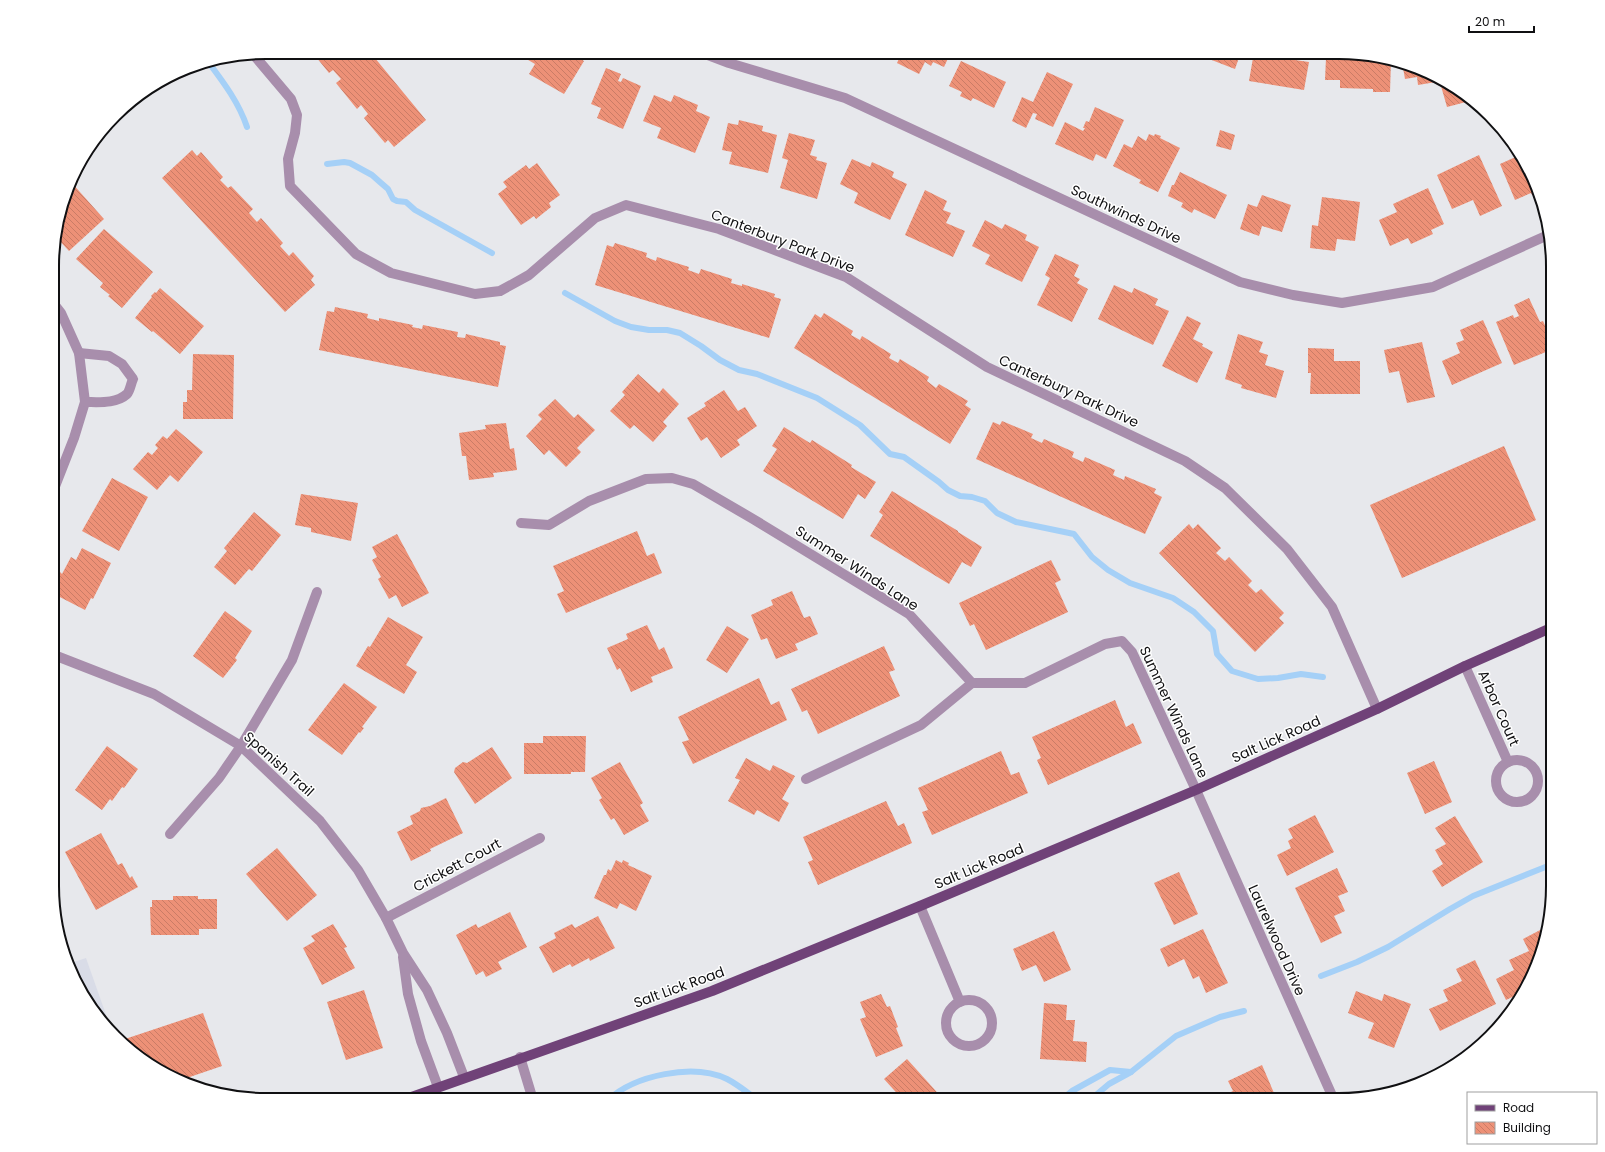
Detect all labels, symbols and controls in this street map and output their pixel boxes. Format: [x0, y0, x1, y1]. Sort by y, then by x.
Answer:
scale bar [1469, 8, 1534, 34]
text: 20 m [1475, 13, 1505, 30]
street label: Southwinds Drive [1068, 180, 1185, 248]
street label: Canterbury Park Drive [708, 204, 858, 278]
street label: Canterbury Park Drive [996, 350, 1143, 432]
street label: Summer Winds Lane [791, 521, 923, 616]
street label: Summer Winds Lane [1135, 643, 1213, 781]
street label: Arbor Court [1473, 667, 1525, 749]
street label: Salt Lick Road [1228, 710, 1324, 768]
street label: Spanish Trail [239, 727, 319, 801]
street label: Crickett Court [410, 833, 504, 897]
street label: Salt Lick Road [931, 838, 1027, 894]
street label: Laurelwood Drive [1244, 881, 1311, 999]
street label: Salt Lick Road [631, 961, 727, 1013]
legend [1467, 1092, 1597, 1144]
text: Road [1503, 1099, 1534, 1116]
text: Building [1503, 1119, 1551, 1136]

